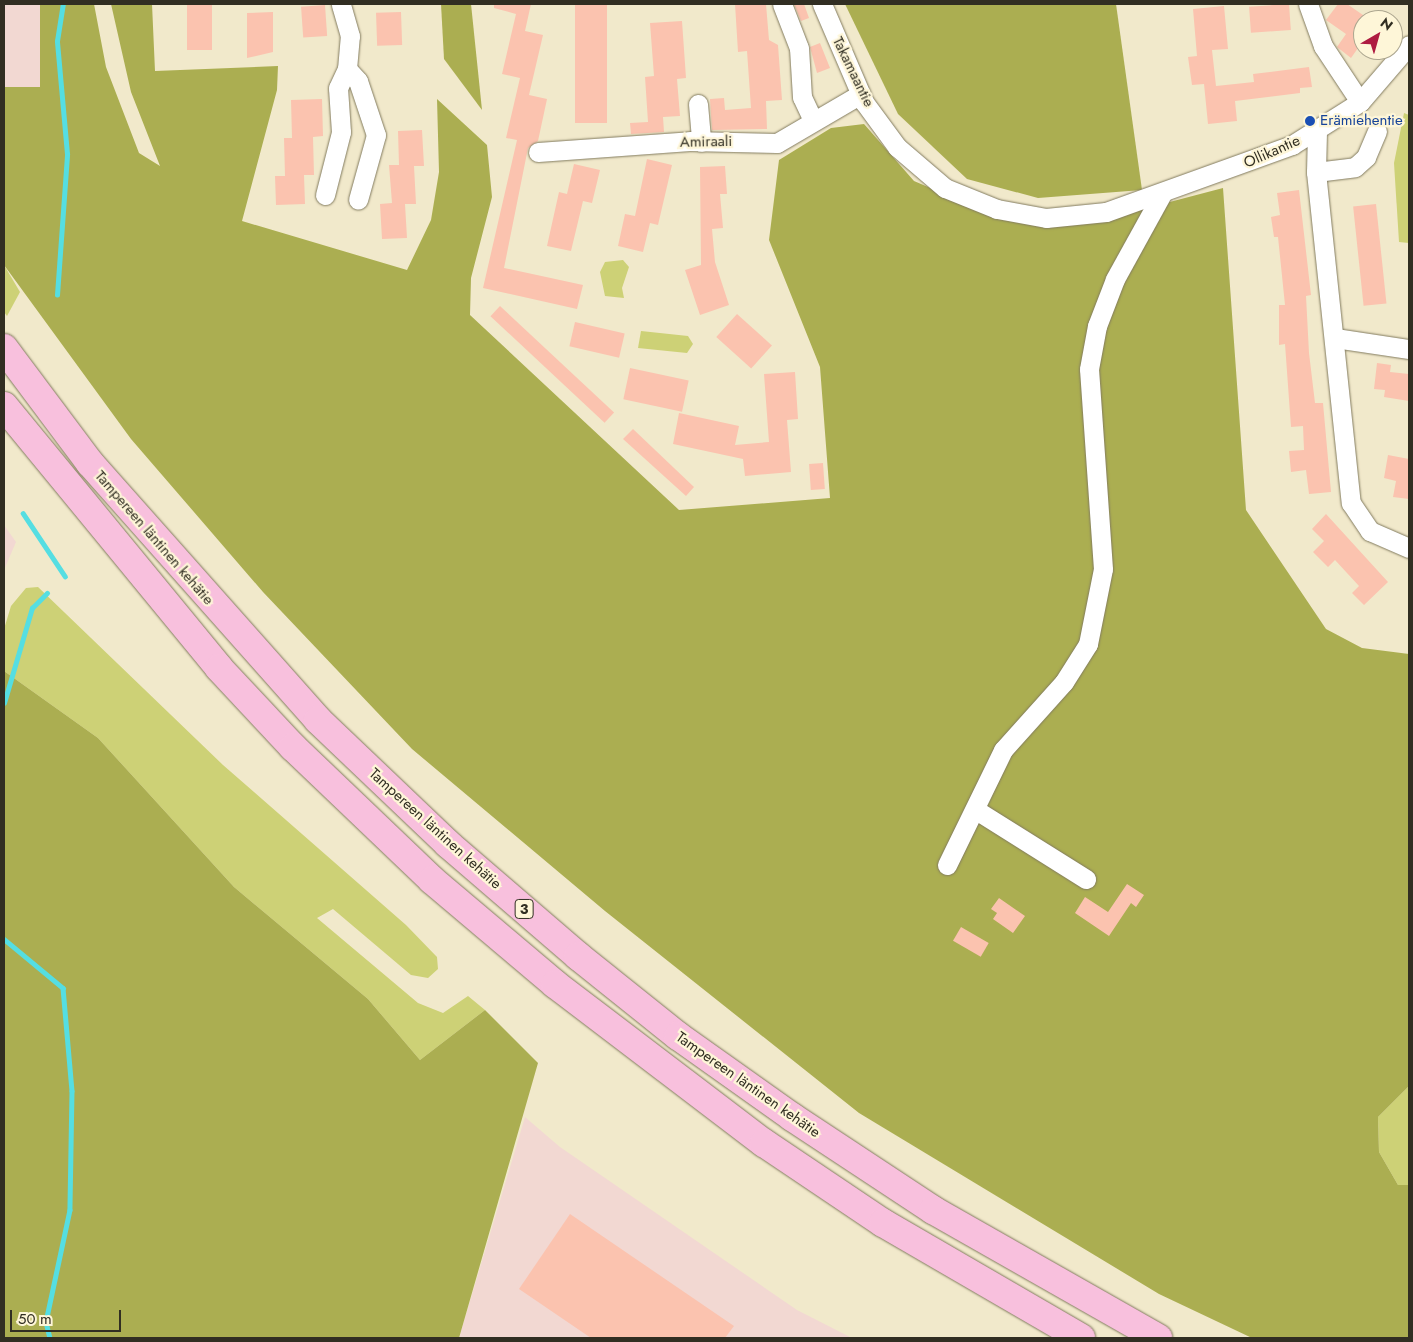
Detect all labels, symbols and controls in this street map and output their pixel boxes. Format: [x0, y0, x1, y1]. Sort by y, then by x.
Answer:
north arrow [1353, 10, 1403, 60]
text: N [1376, 13, 1397, 35]
street label: Takamaantie [828, 34, 878, 110]
place label: Erämiehentie [1320, 112, 1403, 130]
marker: Erämiehentie [1304, 115, 1316, 127]
street label: Ollikantie [1241, 132, 1303, 172]
street label: Amiraali [680, 133, 732, 151]
street label: Tampereen läntinen kehätie [91, 467, 217, 609]
street label: Tampereen läntinen kehätie [365, 765, 505, 893]
road number: 3 [514, 898, 534, 921]
street label: Tampereen läntinen kehätie [672, 1028, 824, 1142]
scale bar [12, 1300, 124, 1332]
text: 50 m [18, 1308, 52, 1330]

